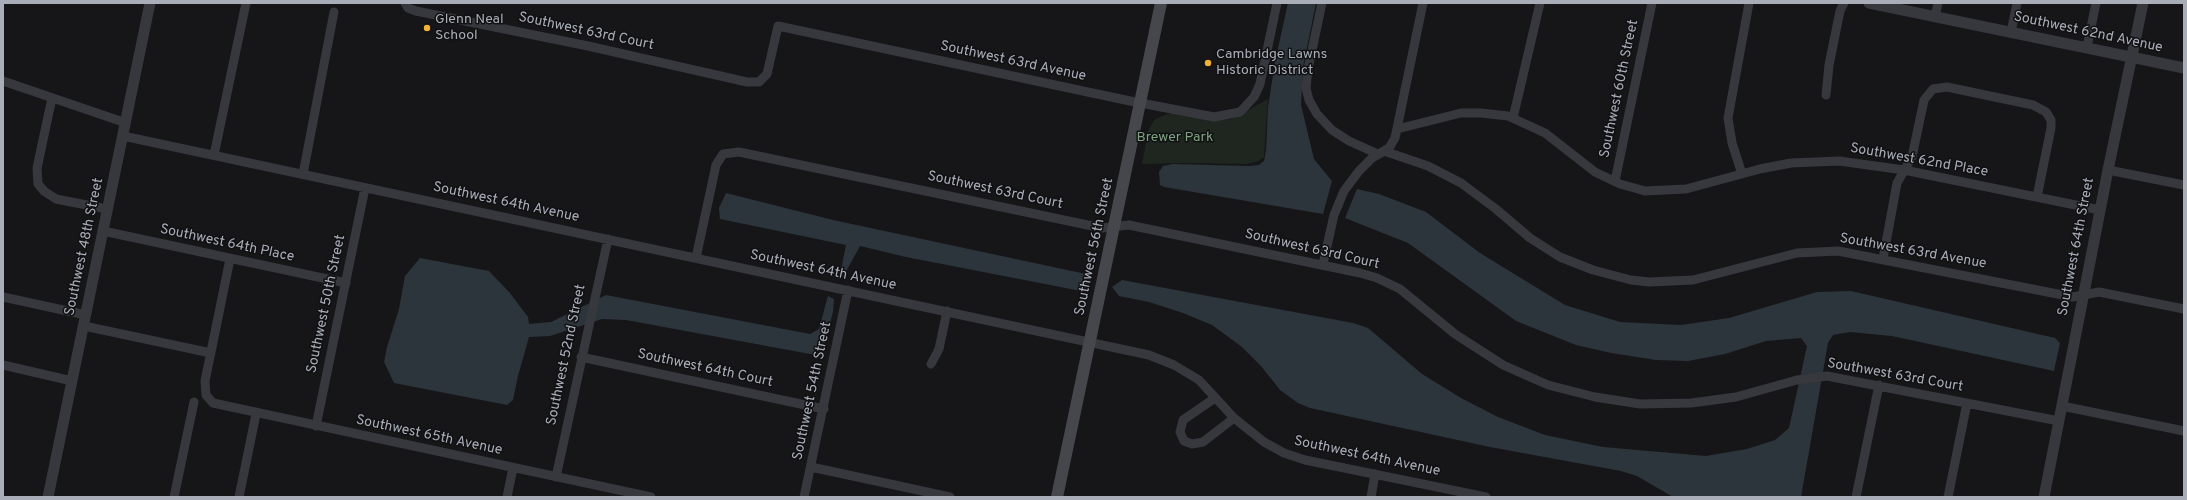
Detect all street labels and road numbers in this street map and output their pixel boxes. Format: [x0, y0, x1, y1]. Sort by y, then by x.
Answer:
street label: Southwest 63rd Court [517, 9, 655, 55]
street label: Southwest 62nd Avenue [2012, 9, 2164, 57]
street label: Southwest 60th Street [1597, 18, 1643, 160]
street label: Southwest 63rd Avenue [939, 38, 1087, 86]
street label: Southwest 62nd Place [1849, 141, 1989, 181]
street label: Southwest 63rd Court [926, 168, 1064, 214]
street label: Southwest 56th Street [1072, 176, 1118, 318]
street label: Southwest 64th Street [2055, 176, 2099, 318]
street label: Southwest 48th Street [62, 177, 108, 317]
street label: Southwest 64th Avenue [431, 179, 581, 227]
street label: Southwest 64th Place [158, 222, 296, 266]
street label: Southwest 63rd Court [1243, 226, 1381, 274]
street label: Southwest 63rd Avenue [1838, 231, 1988, 273]
street label: Southwest 50th Street [304, 233, 350, 375]
street label: Southwest 64th Avenue [748, 247, 898, 295]
street label: Southwest 52nd Street [544, 283, 590, 427]
street label: Southwest 54th Street [790, 320, 836, 462]
street label: Southwest 64th Court [636, 346, 774, 392]
street label: Southwest 63rd Court [1826, 356, 1964, 396]
street label: Southwest 65th Avenue [354, 412, 504, 460]
street label: Southwest 64th Avenue [1292, 433, 1442, 481]

